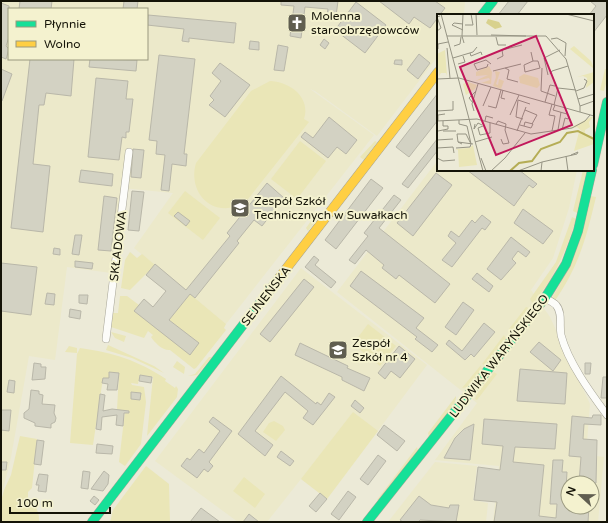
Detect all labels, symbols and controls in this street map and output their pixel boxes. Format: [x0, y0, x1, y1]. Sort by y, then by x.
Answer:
legend [8, 8, 148, 60]
place label: Molenna staroobrzędowców [311, 9, 420, 37]
church icon: Molenna staroobrzędowców [286, 12, 308, 34]
inset map [437, 14, 594, 171]
text: Płynnie [44, 17, 86, 31]
text: Wolno [44, 37, 80, 51]
place label: Zespół Szkół Technicznych w Suwałkach [254, 194, 407, 222]
school or university icon: Zespół Szkół Technicznych w Suwałkach [229, 197, 251, 219]
street label: SKŁADOWA [107, 210, 129, 282]
street label: SEJNEŃSKA [238, 263, 294, 329]
street label: LUDWIKA WARYŃSKIEGO [447, 291, 552, 420]
place label: Zespół Szkół nr 4 [352, 336, 408, 364]
school or university icon: Zespół Szkół nr 4 [327, 339, 349, 361]
north arrow [560, 475, 600, 515]
text: N [564, 485, 579, 498]
scale bar [10, 489, 110, 515]
text: 100 m [16, 496, 53, 510]

